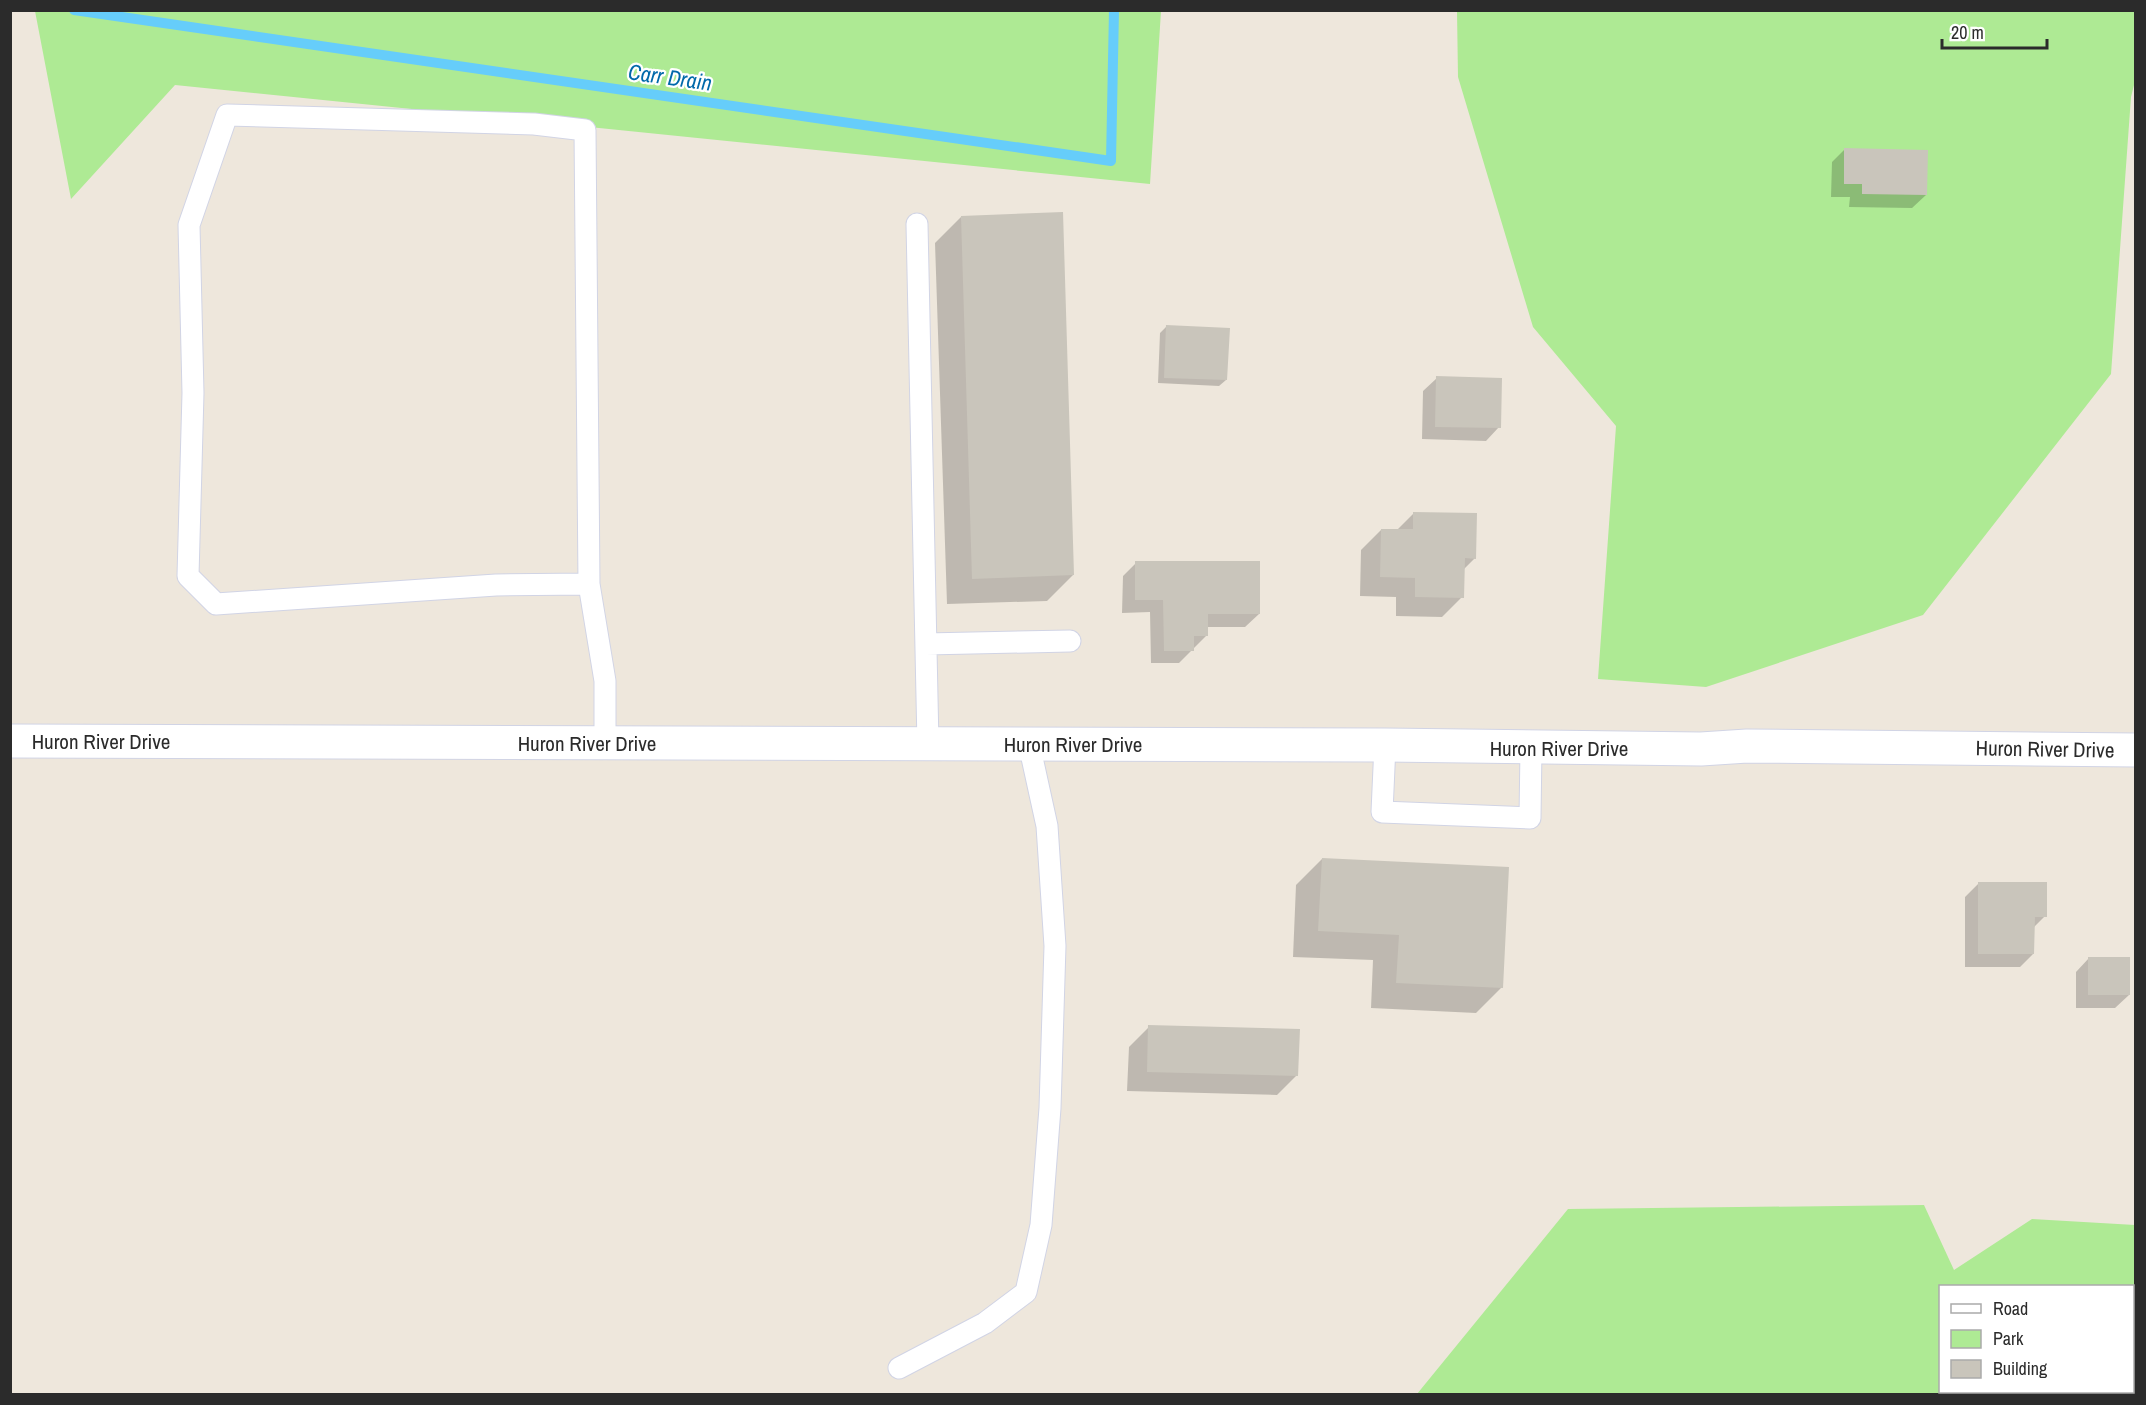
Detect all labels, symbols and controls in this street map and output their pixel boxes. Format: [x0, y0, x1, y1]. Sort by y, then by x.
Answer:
scale bar [1942, 12, 2047, 50]
text: 20 m [1951, 20, 1984, 45]
water label: Carr Drain [626, 56, 714, 98]
street label: Huron River Drive [32, 727, 170, 756]
street label: Huron River Drive [518, 729, 656, 758]
street label: Huron River Drive [1004, 730, 1142, 759]
street label: Huron River Drive [1975, 733, 2115, 765]
street label: Huron River Drive [1490, 734, 1628, 763]
legend [1939, 1285, 2134, 1393]
text: Road [1993, 1296, 2028, 1321]
text: Park [1993, 1326, 2024, 1351]
text: Building [1993, 1356, 2048, 1381]

